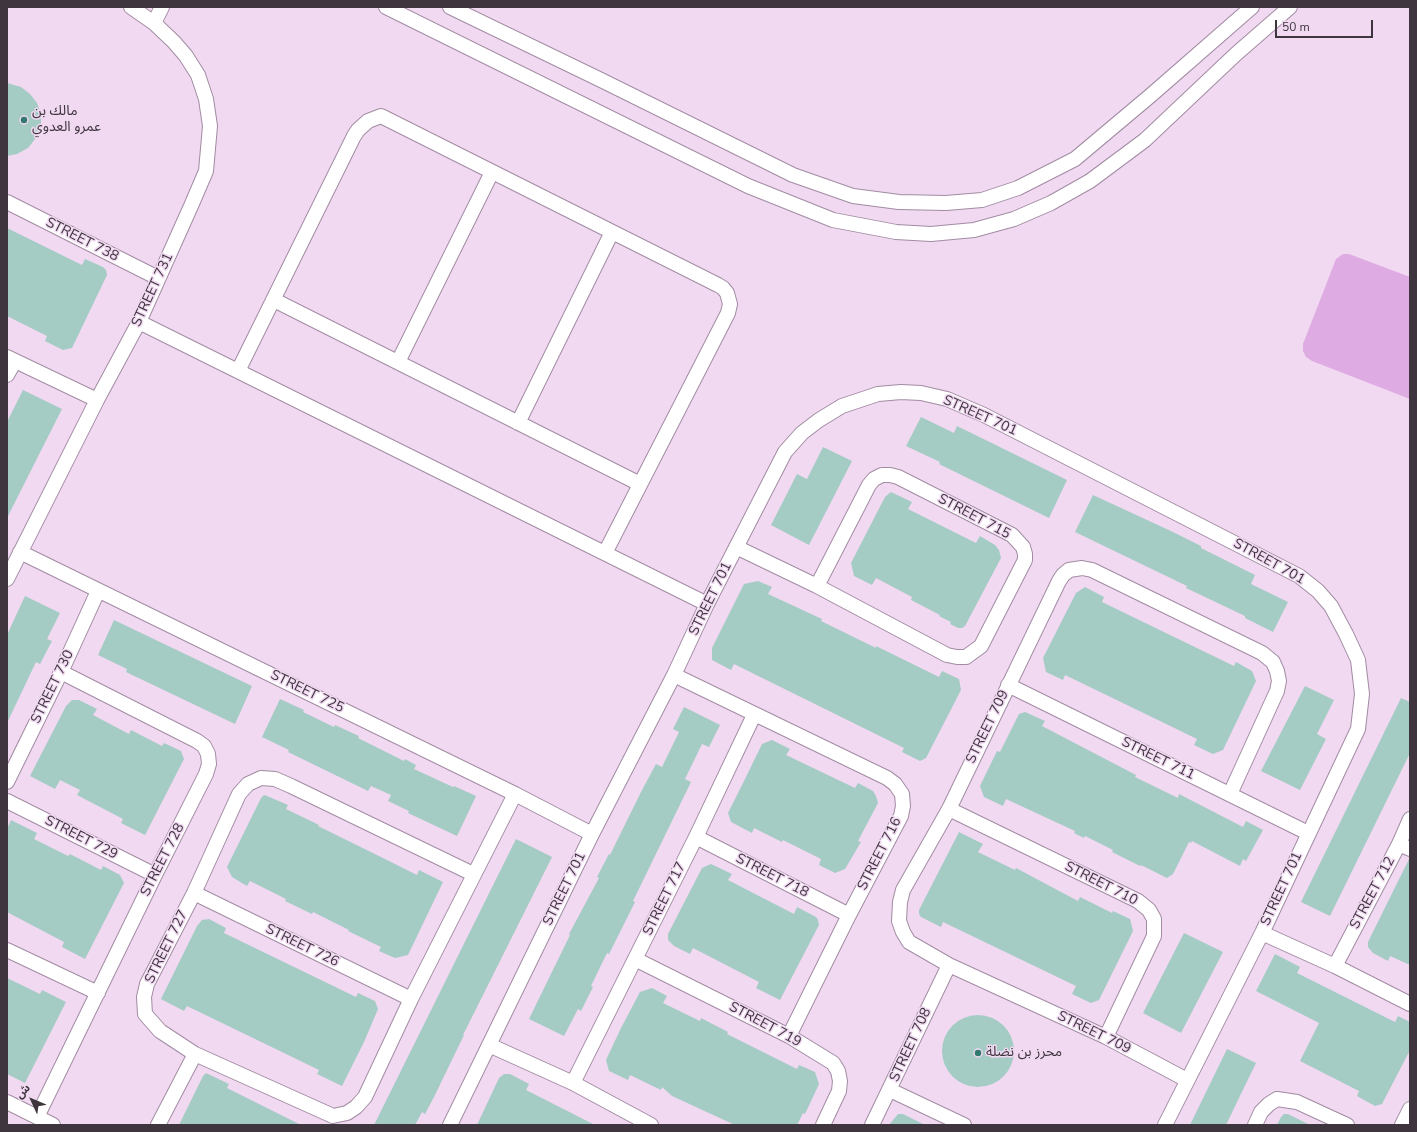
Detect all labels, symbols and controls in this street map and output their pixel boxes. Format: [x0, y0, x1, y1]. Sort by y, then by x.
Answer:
scale bar [1277, 12, 1375, 38]
text: 50 m [1282, 19, 1310, 35]
place label: مالك بن عمرو العدوي [32, 104, 101, 136]
marker: مالك بن عمرو العدوي [19, 115, 29, 125]
street label: STREET 738 [43, 214, 121, 266]
street label: STREET 731 [129, 250, 177, 330]
street label: STREET 701 [940, 392, 1020, 440]
street label: STREET 715 [935, 491, 1013, 543]
street label: STREET 701 [1230, 535, 1308, 589]
street label: STREET 701 [686, 560, 736, 638]
street label: STREET 730 [28, 648, 78, 726]
street label: STREET 725 [268, 667, 346, 717]
street label: STREET 709 [963, 688, 1013, 766]
street label: STREET 711 [1119, 734, 1197, 784]
street label: STREET 729 [42, 812, 120, 864]
street label: STREET 716 [854, 815, 906, 893]
street label: STREET 728 [137, 821, 189, 899]
street label: STREET 701 [1258, 849, 1306, 929]
street label: STREET 701 [540, 850, 590, 928]
street label: STREET 718 [733, 850, 811, 902]
street label: STREET 712 [1347, 854, 1399, 932]
street label: STREET 710 [1062, 858, 1140, 910]
street label: STREET 717 [640, 860, 690, 938]
street label: STREET 727 [142, 908, 192, 986]
street label: STREET 726 [263, 921, 341, 971]
street label: STREET 719 [726, 999, 804, 1051]
street label: STREET 708 [887, 1005, 935, 1085]
street label: STREET 709 [1055, 1008, 1133, 1058]
place label: محرز بن نضلة [986, 1045, 1062, 1061]
marker: محرز بن نضلة [973, 1048, 983, 1058]
north arrow [12, 1080, 52, 1120]
text: ش [12, 1081, 34, 1102]

